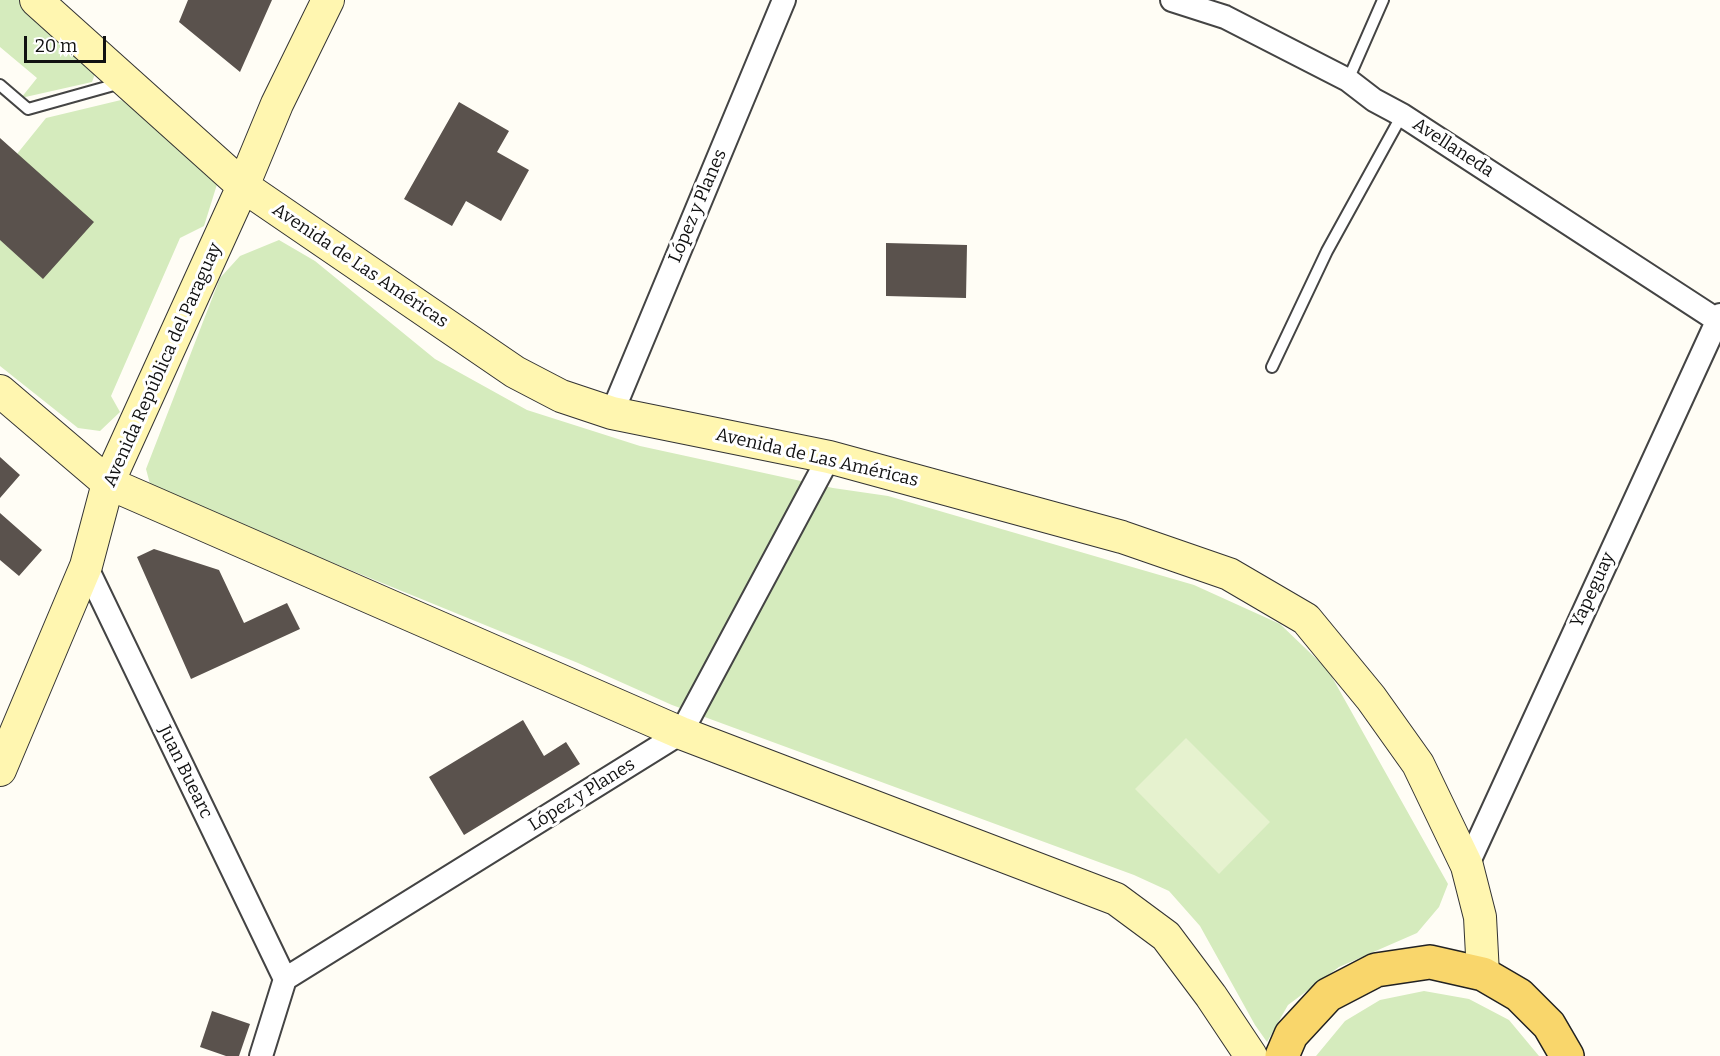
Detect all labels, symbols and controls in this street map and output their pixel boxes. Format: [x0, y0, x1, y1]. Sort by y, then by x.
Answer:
scale bar [27, 24, 110, 62]
text: 20 m [35, 35, 77, 57]
street label: Avellaneda [1408, 114, 1498, 182]
street label: López y Planes [664, 146, 732, 266]
street label: Avenida de Las Américas [268, 199, 452, 333]
street label: Avenida República del Paraguay [99, 240, 227, 490]
street label: Avenida de Las Américas [714, 424, 920, 492]
street label: Yapeguay [1566, 549, 1620, 631]
street label: Juan Buearc [153, 722, 217, 822]
street label: López y Planes [525, 754, 639, 836]

